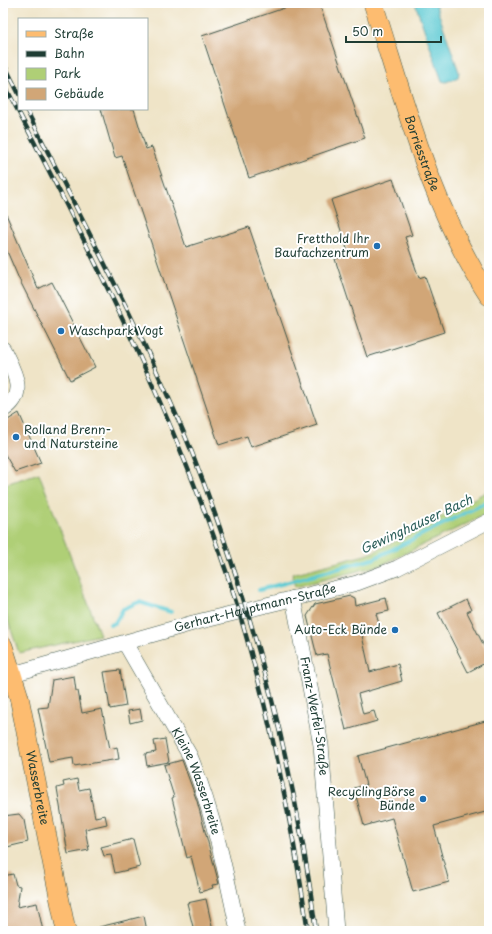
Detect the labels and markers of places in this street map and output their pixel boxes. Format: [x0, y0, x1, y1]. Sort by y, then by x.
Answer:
place label: Fretthold Ihr Baufachzentrum [274, 229, 370, 261]
marker: Fretthold Ihr Baufachzentrum [372, 241, 382, 251]
place label: Waschpark Vogt [69, 321, 163, 339]
marker: Waschpark Vogt [56, 326, 66, 336]
place label: Rolland Brenn- und Natursteine [24, 420, 119, 452]
marker: Rolland Brenn- und Natursteine [11, 432, 21, 442]
place label: Auto-Eck Bünde [294, 620, 387, 638]
marker: Auto-Eck Bünde [390, 625, 400, 635]
place label: RecyclingBörse Bünde [328, 782, 415, 814]
marker: RecyclingBörse Bünde [418, 794, 428, 804]

